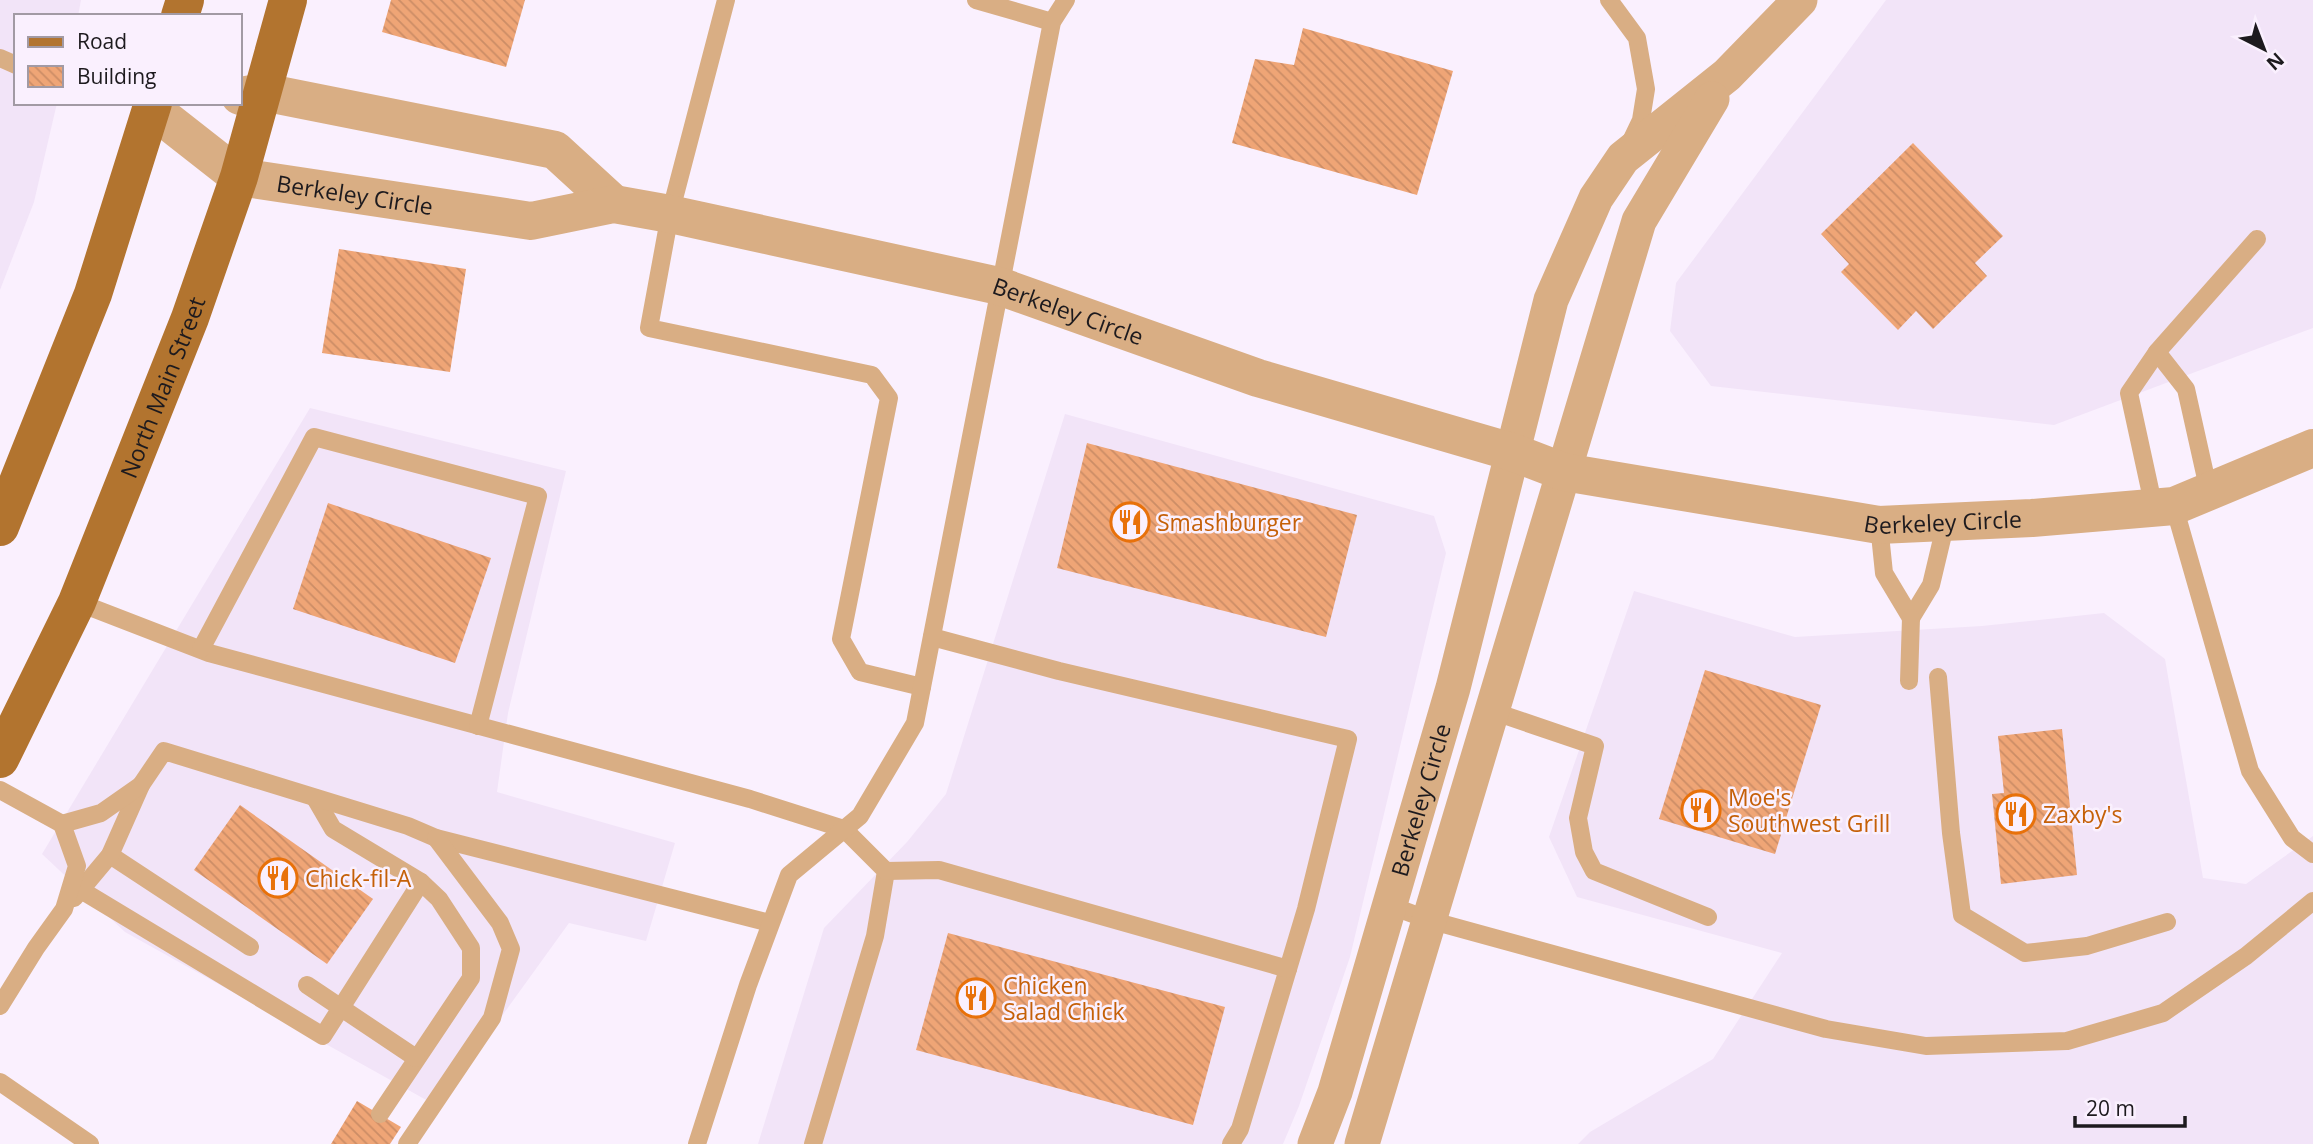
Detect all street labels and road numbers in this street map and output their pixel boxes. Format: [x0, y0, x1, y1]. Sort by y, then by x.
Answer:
street label: Berkeley Circle [274, 167, 435, 222]
street label: Berkeley Circle [988, 269, 1148, 352]
street label: North Main Street [112, 292, 212, 483]
street label: Berkeley Circle [1862, 502, 2022, 541]
street label: Berkeley Circle [1383, 720, 1458, 880]

